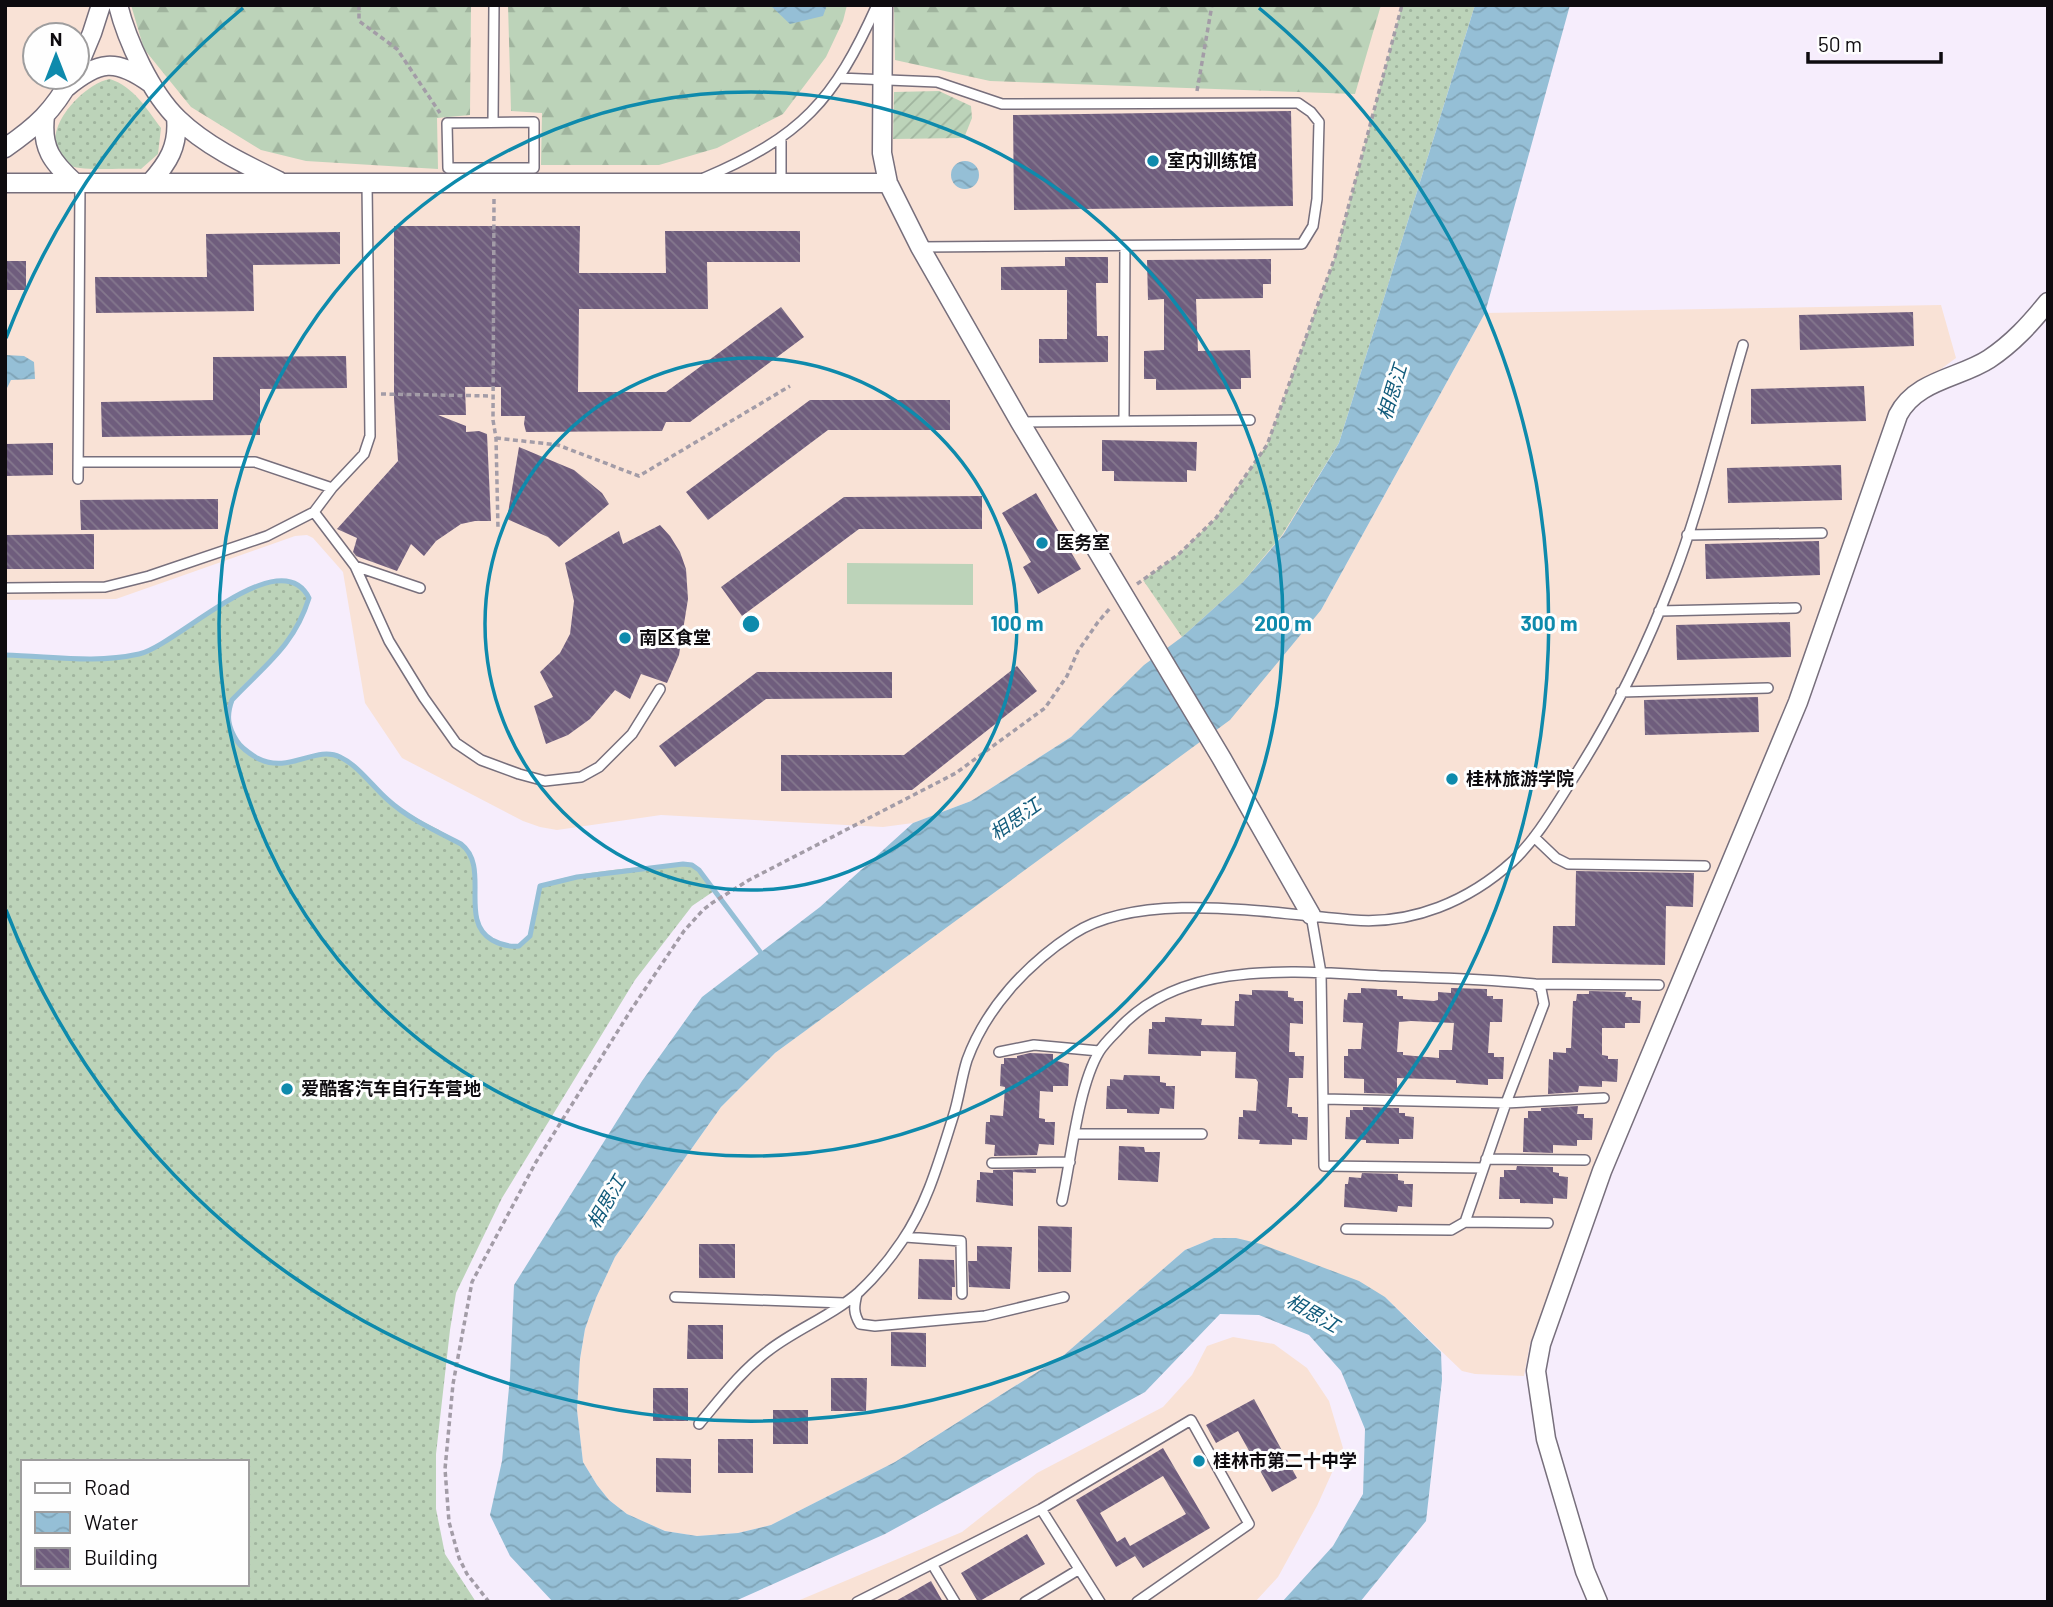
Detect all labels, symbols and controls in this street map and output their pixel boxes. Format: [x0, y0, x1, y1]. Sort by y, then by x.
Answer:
north arrow [21, 21, 91, 91]
scale bar [1808, 21, 1941, 65]
text: N [50, 27, 62, 50]
text: 50 m [1818, 31, 1862, 56]
place label: 室内训练馆 [1167, 149, 1257, 171]
marker: 室内训练馆 [1145, 153, 1161, 169]
water label: 相思江 [1372, 359, 1411, 422]
place label: 医务室 [1056, 531, 1110, 553]
marker: 医务室 [1034, 535, 1050, 551]
text: 100 m [990, 610, 1044, 635]
text: 200 m [1254, 610, 1312, 635]
text: 300 m [1520, 610, 1578, 635]
centre of rings [739, 612, 763, 636]
place label: 南区食堂 [639, 626, 711, 648]
marker: 南区食堂 [617, 630, 633, 646]
place label: 桂林旅游学院 [1466, 767, 1574, 789]
marker: 桂林旅游学院 [1444, 771, 1460, 787]
water label: 相思江 [985, 792, 1046, 844]
place label: 爱酷客汽车自行车营地 [301, 1077, 481, 1099]
marker: 爱酷客汽车自行车营地 [279, 1081, 295, 1097]
water label: 相思江 [581, 1170, 631, 1232]
water label: 相思江 [1283, 1288, 1345, 1338]
place label: 桂林市第二十中学 [1213, 1449, 1357, 1471]
marker: 桂林市第二十中学 [1191, 1453, 1207, 1469]
legend [21, 1460, 248, 1586]
text: Road [84, 1474, 130, 1499]
text: Water [84, 1509, 139, 1534]
text: Building [84, 1544, 158, 1569]

